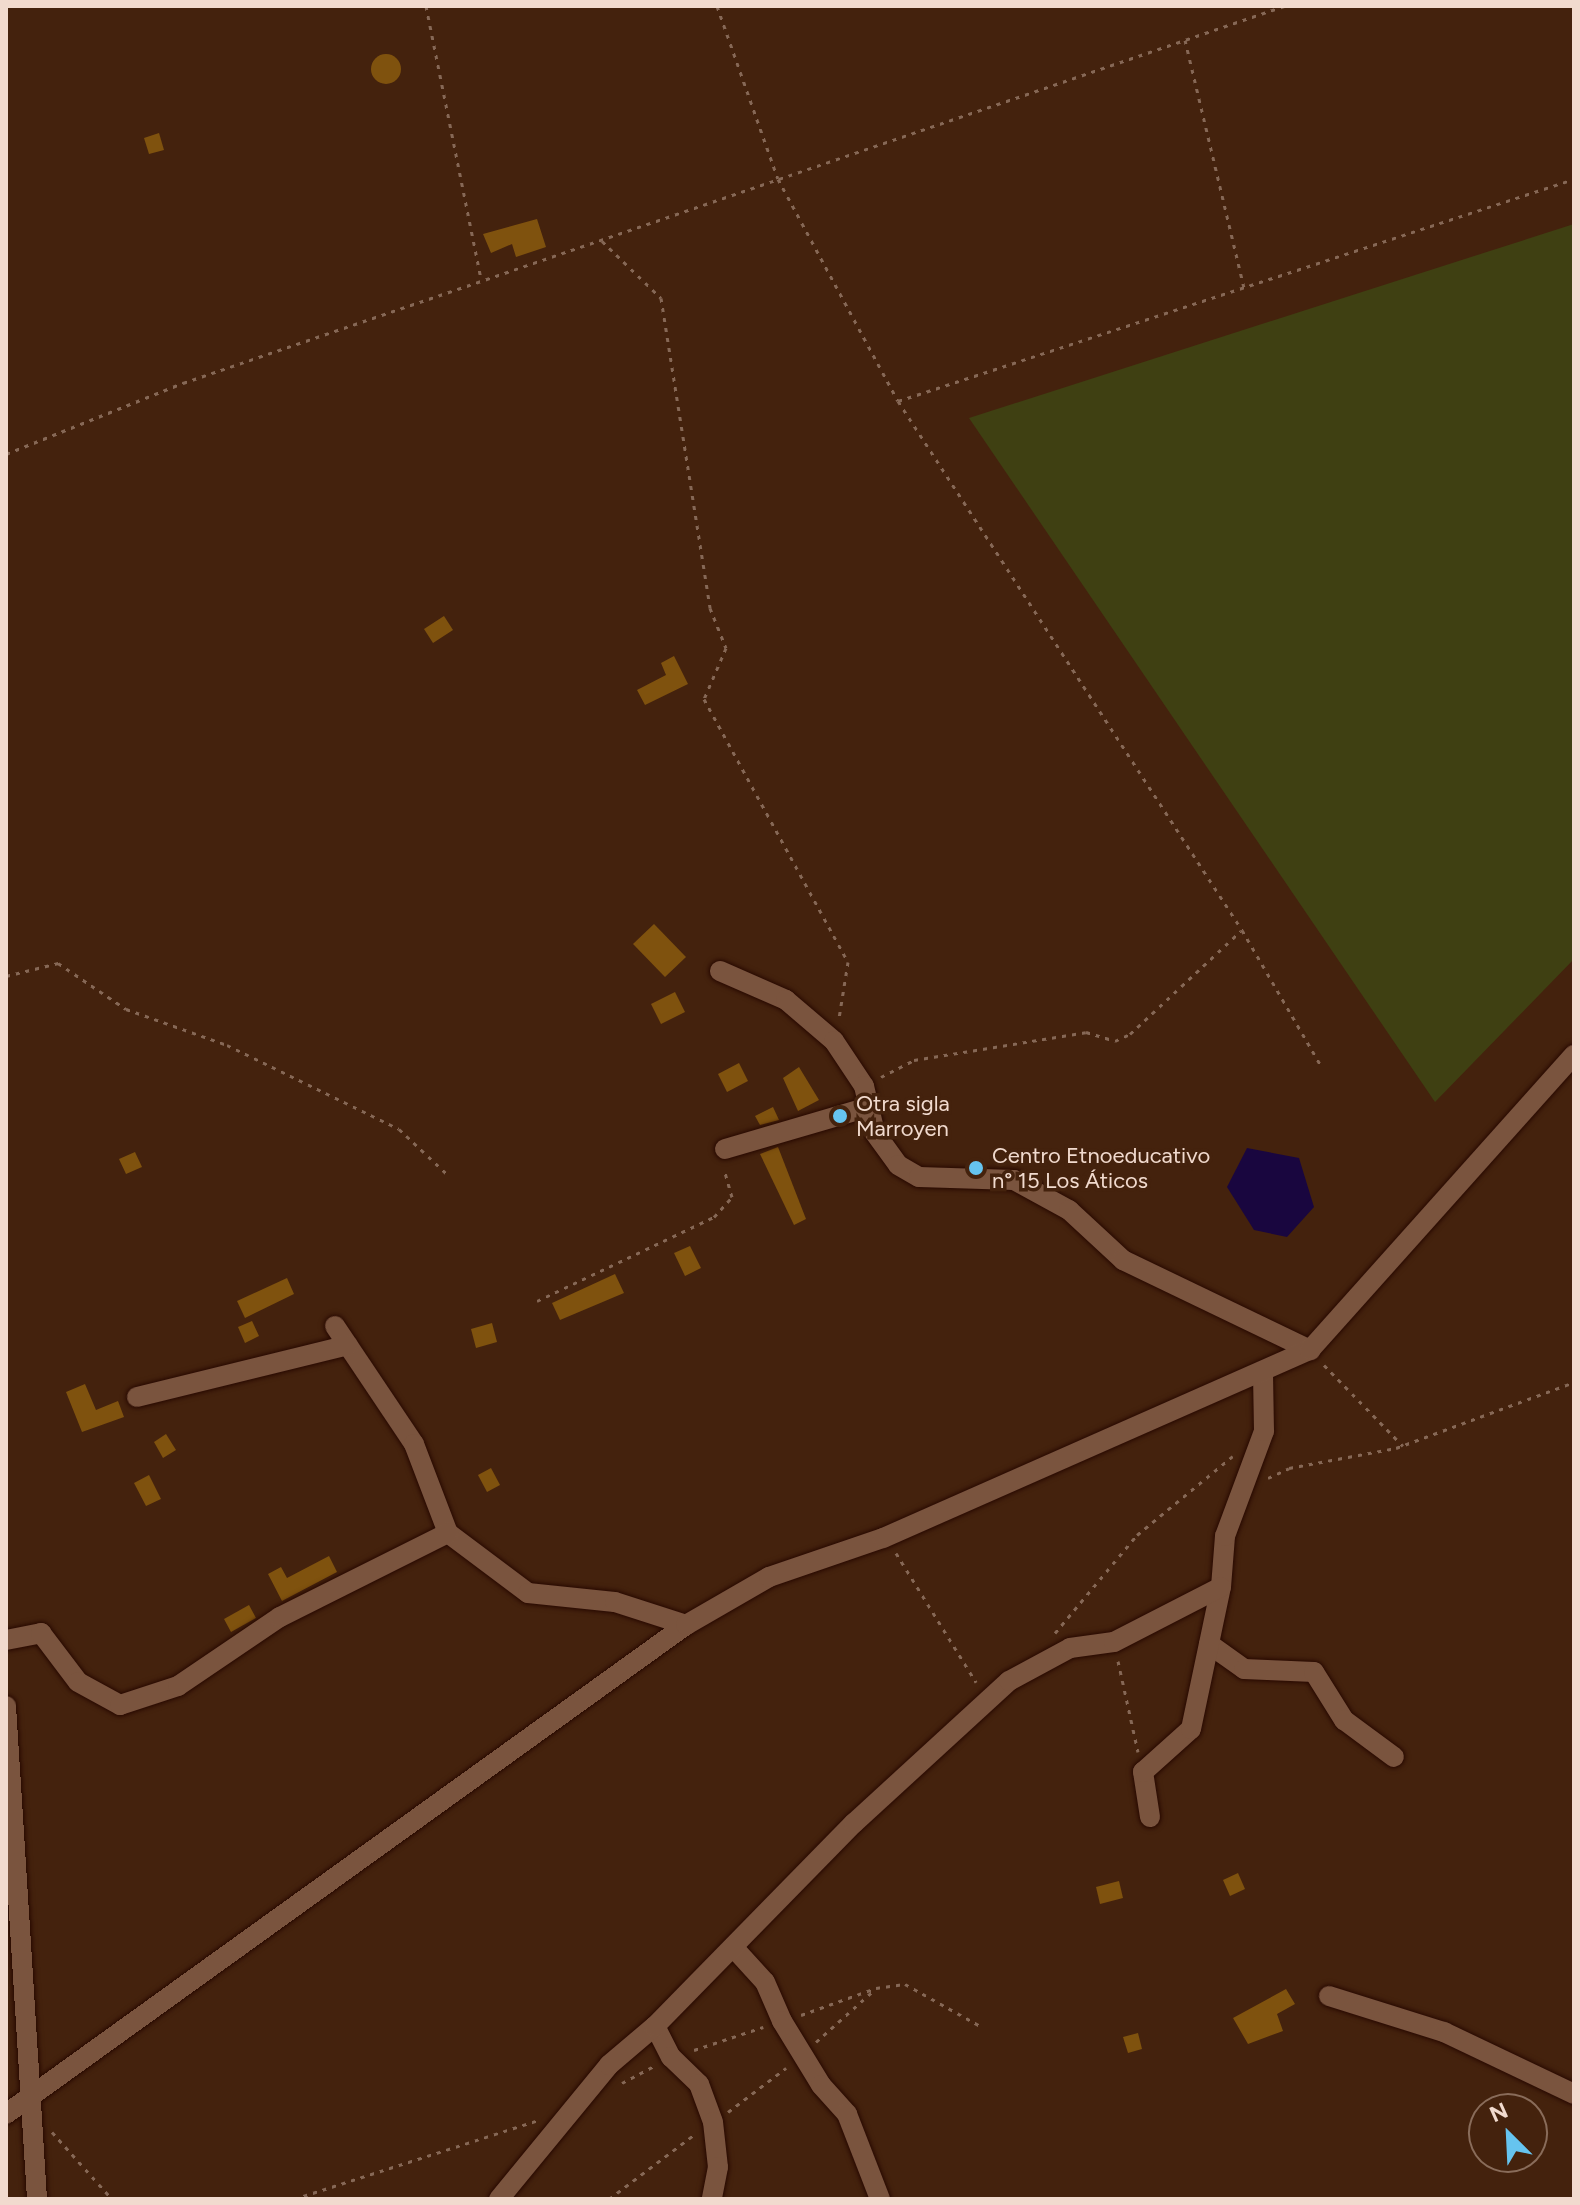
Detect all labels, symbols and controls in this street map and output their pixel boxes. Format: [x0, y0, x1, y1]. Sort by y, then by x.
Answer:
place label: Otra sigla Marroyen [856, 1090, 950, 1142]
marker: Otra sigla Marroyen [831, 1107, 849, 1125]
place label: Centro Etnoeducativo n° 15 Los Áticos [992, 1142, 1210, 1194]
marker: Centro Etnoeducativo n° 15 Los Áticos [967, 1159, 985, 1177]
north arrow [1468, 2093, 1548, 2173]
text: N [1486, 2097, 1512, 2128]

